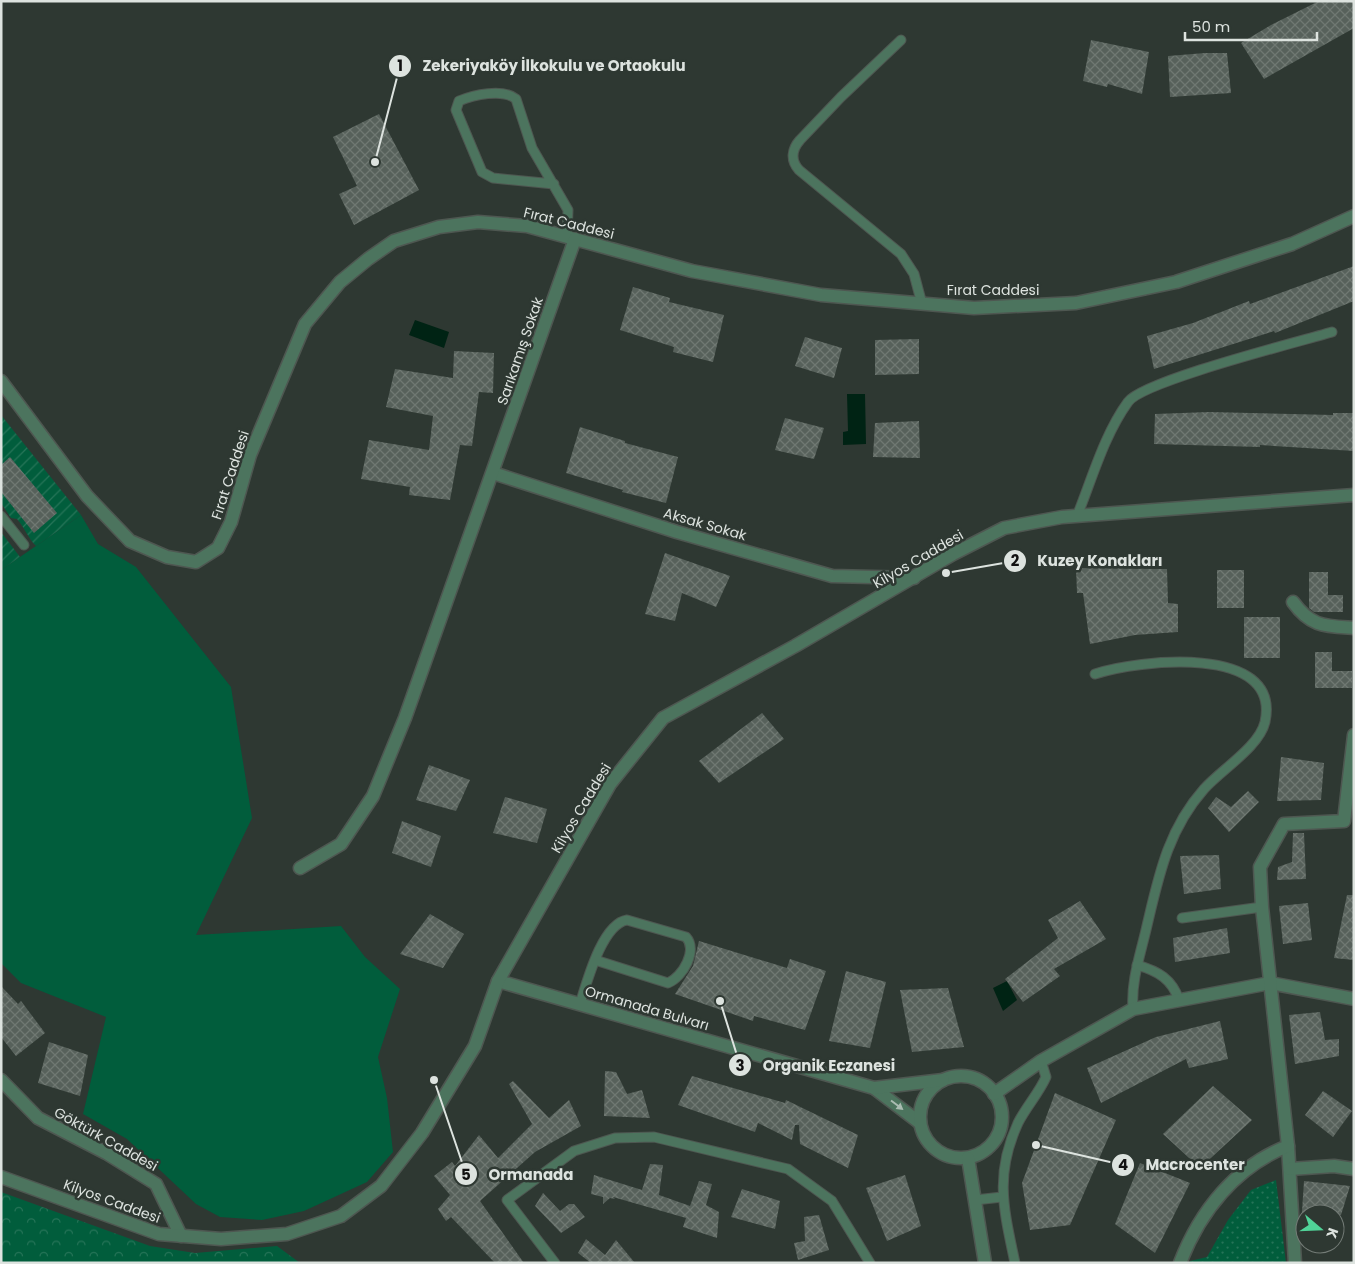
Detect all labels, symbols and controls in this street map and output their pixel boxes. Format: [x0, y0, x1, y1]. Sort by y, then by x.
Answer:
scale bar [1185, 10, 1318, 42]
text: 50 m [1192, 16, 1230, 37]
callout: Zekeriyaköy İlkokulu ve Ortaokulu [387, 51, 696, 81]
text: 1 [397, 55, 403, 76]
text: Zekeriyaköy İlkokulu ve Ortaokulu [422, 55, 686, 76]
street label: Fırat Caddesi [522, 202, 616, 244]
street label: Fırat Caddesi [947, 280, 1039, 300]
street label: Sarıkamış Sokak [492, 294, 548, 408]
street label: Fırat Caddesi [206, 428, 254, 522]
street label: Aksak Sokak [661, 503, 750, 546]
street label: Kilyos Caddesi [869, 525, 967, 593]
callout: Kuzey Konakları [1003, 546, 1173, 576]
text: 2 [1011, 550, 1020, 571]
text: Kuzey Konakları [1037, 550, 1163, 571]
street label: Kilyos Caddesi [546, 759, 616, 857]
street label: Ormanada Bulvarı [583, 981, 711, 1035]
callout: Organik Eczanesi [727, 1050, 905, 1080]
text: 3 [735, 1055, 745, 1076]
text: Organik Eczanesi [763, 1055, 895, 1076]
one-way arrow [890, 1100, 903, 1111]
street label: Göktürk Caddesi [50, 1102, 162, 1176]
callout: Macrocenter [1110, 1150, 1254, 1180]
text: 4 [1118, 1154, 1128, 1175]
text: Macrocenter [1145, 1154, 1245, 1175]
callout: Ormanada [453, 1159, 583, 1189]
text: 5 [461, 1164, 471, 1185]
text: Ormanada [489, 1164, 573, 1185]
street label: Kilyos Caddesi [61, 1174, 163, 1228]
north arrow [1295, 1204, 1345, 1254]
text: K [1321, 1225, 1343, 1241]

